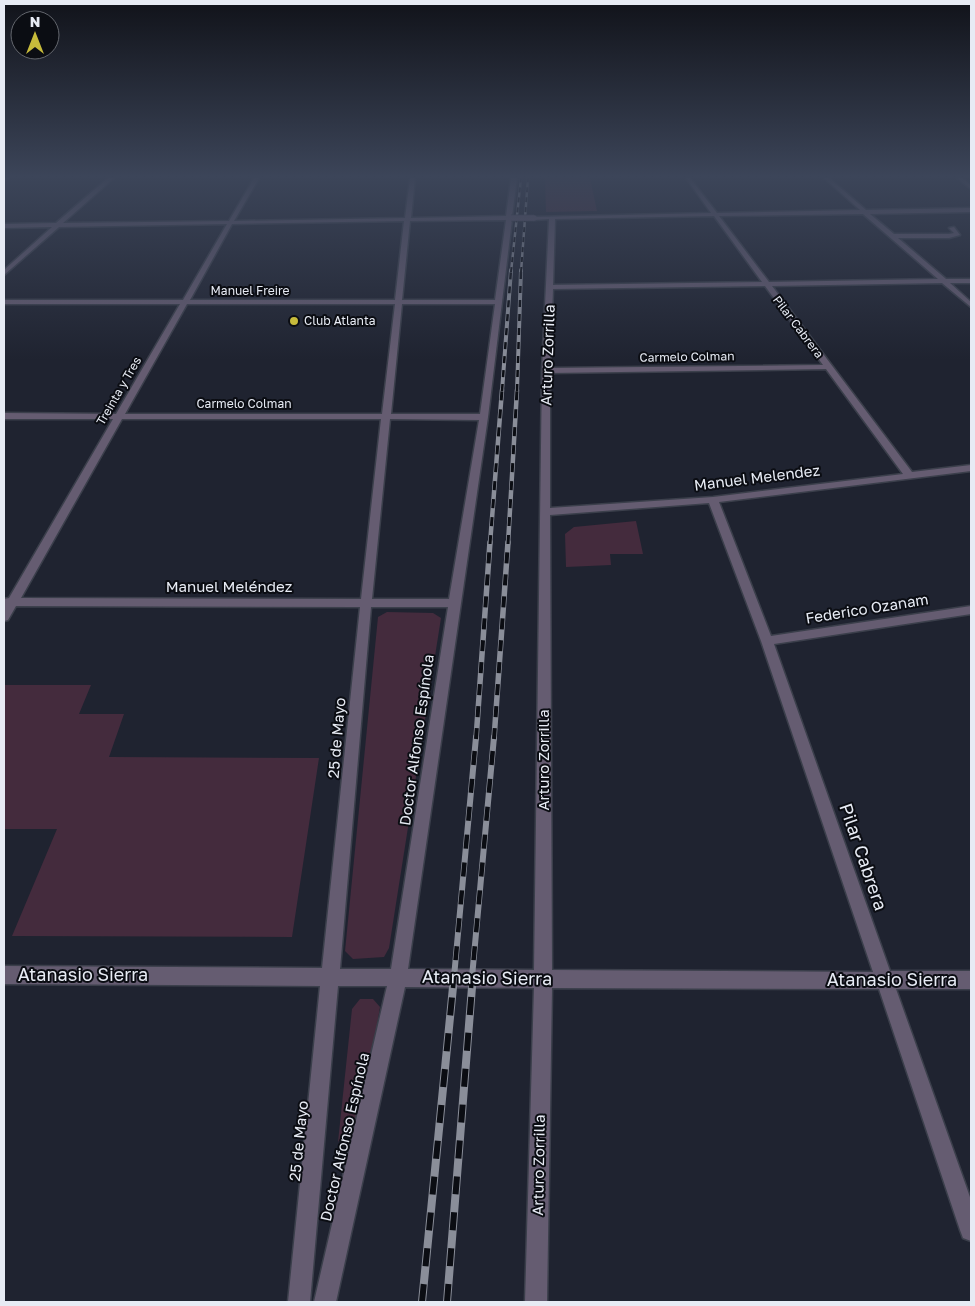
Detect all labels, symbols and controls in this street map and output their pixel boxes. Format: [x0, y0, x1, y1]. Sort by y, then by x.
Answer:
north arrow [10, 10, 60, 60]
text: N [30, 13, 40, 30]
street label: Manuel Freire [211, 283, 290, 298]
street label: Pilar Cabrera [770, 292, 827, 361]
street label: Arturo Zorrilla [536, 304, 558, 406]
place label: Club Atlanta [304, 313, 375, 328]
marker: Club Atlanta [288, 315, 300, 327]
street label: Carmelo Colman [639, 348, 735, 365]
street label: Treinta y Tres [93, 354, 144, 428]
street label: Carmelo Colman [196, 396, 292, 411]
street label: Manuel Melendez [693, 460, 821, 494]
street label: Manuel Meléndez [166, 577, 293, 595]
street label: Federico Ozanam [804, 589, 930, 627]
street label: Doctor Alfonso Espínola [395, 653, 437, 827]
street label: 25 de Mayo [324, 697, 349, 779]
street label: Arturo Zorrilla [534, 709, 552, 811]
street label: Pilar Cabrera [835, 800, 893, 913]
street label: Atanasio Sierra [18, 963, 148, 985]
street label: Atanasio Sierra [422, 965, 552, 989]
street label: Atanasio Sierra [827, 968, 957, 990]
street label: Doctor Alfonso Espínola [316, 1051, 372, 1223]
street label: 25 de Mayo [285, 1100, 311, 1182]
street label: Arturo Zorrilla [528, 1114, 548, 1216]

